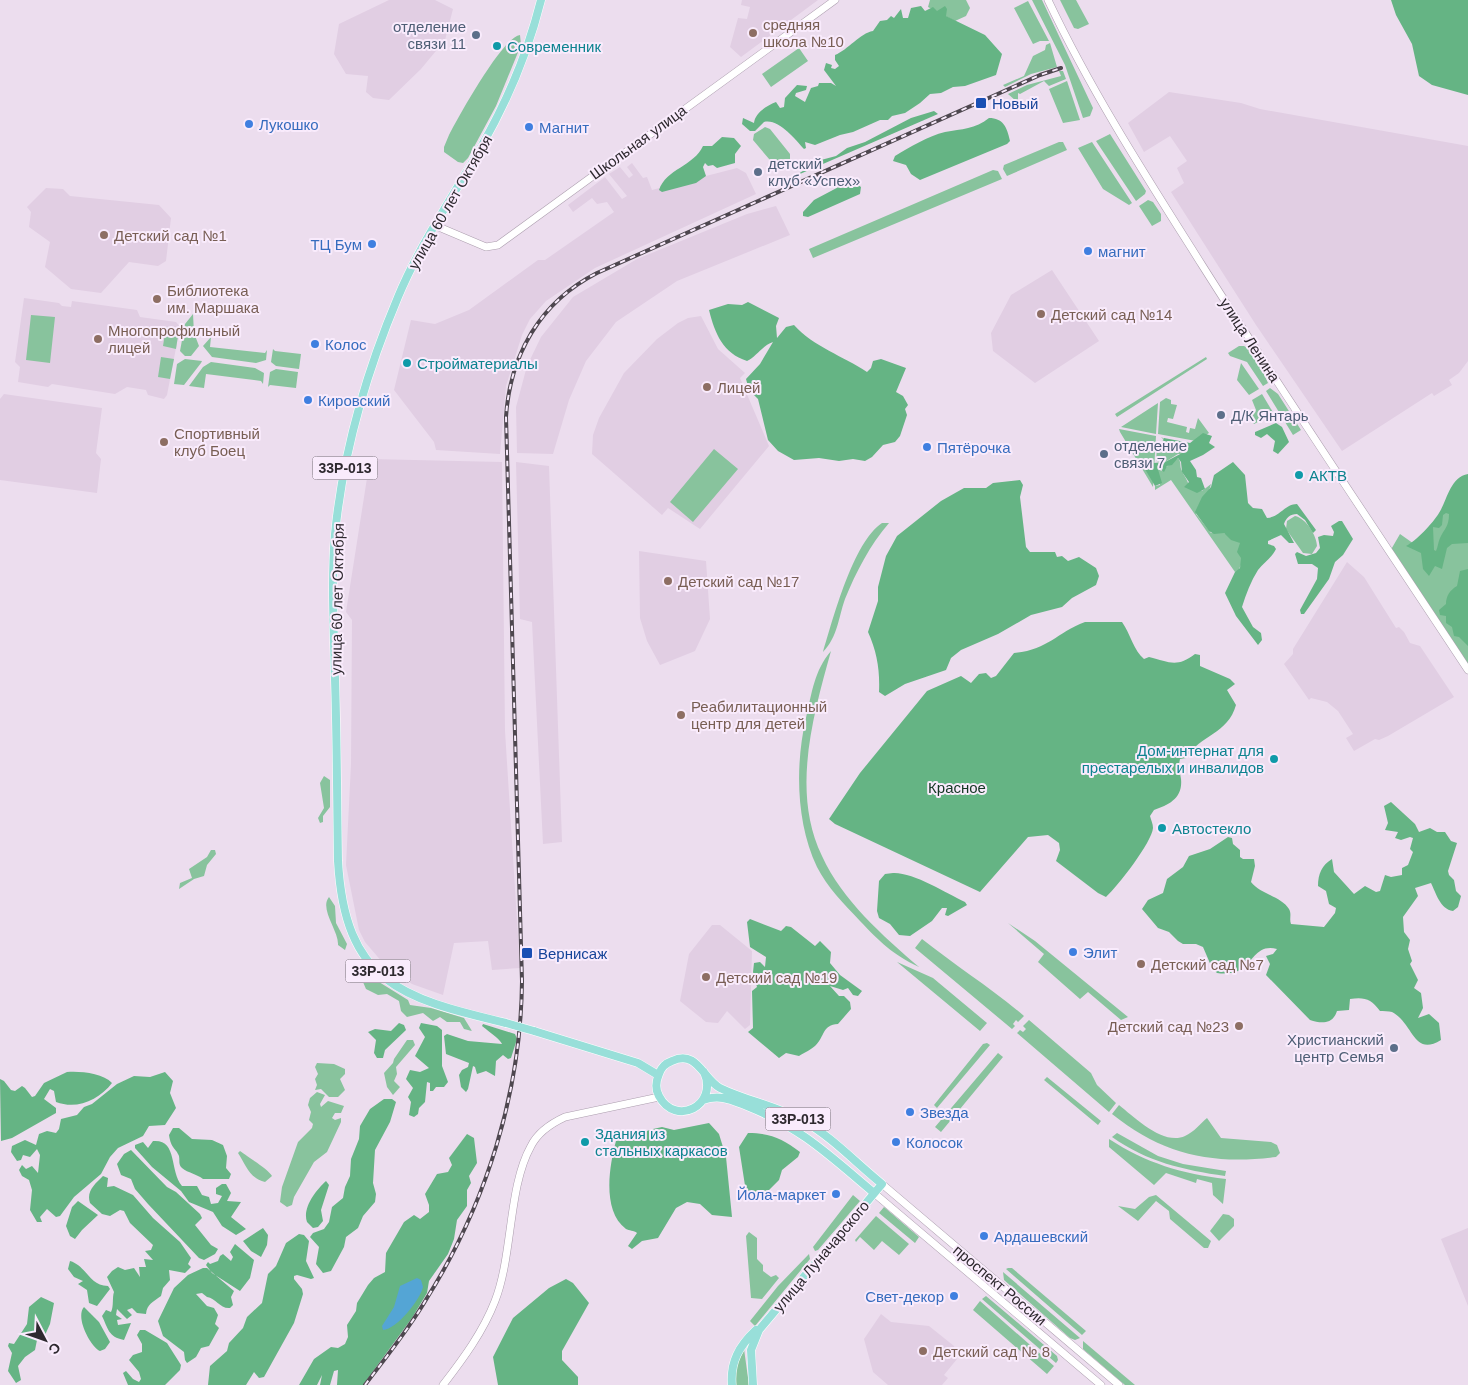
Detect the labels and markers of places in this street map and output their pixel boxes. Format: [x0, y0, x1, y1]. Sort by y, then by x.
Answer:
place label: средняя школа №10 [763, 16, 844, 50]
place label: отделение связи 11 [393, 18, 466, 52]
marker: средняя школа №10 [747, 27, 759, 39]
marker: отделение связи 11 [470, 29, 482, 41]
place label: Современник [507, 38, 601, 55]
marker: Современник [491, 40, 503, 52]
place label: Новый [992, 95, 1038, 112]
marker: Новый [974, 96, 988, 110]
place label: Лукошко [259, 116, 319, 133]
marker: Лукошко [243, 118, 255, 130]
place label: Магнит [539, 119, 589, 136]
marker: Магнит [523, 121, 535, 133]
place label: детский клуб «Успех» [768, 155, 860, 189]
marker: детский клуб «Успех» [752, 166, 764, 178]
place label: Детский сад №1 [114, 227, 227, 244]
marker: Детский сад №1 [98, 229, 110, 241]
place label: ТЦ Бум [310, 236, 362, 253]
marker: ТЦ Бум [366, 238, 378, 250]
place label: магнит [1098, 243, 1146, 260]
marker: магнит [1082, 245, 1094, 257]
place label: Библиотека им. Маршака [167, 282, 260, 316]
marker: Библиотека им. Маршака [151, 293, 163, 305]
place label: Детский сад №14 [1051, 306, 1172, 323]
marker: Детский сад №14 [1035, 308, 1047, 320]
place label: Многопрофильный лицей [108, 322, 240, 356]
marker: Многопрофильный лицей [92, 333, 104, 345]
place label: Колос [325, 336, 367, 353]
marker: Колос [309, 338, 321, 350]
place label: Стройматериалы [417, 355, 538, 372]
marker: Стройматериалы [401, 357, 413, 369]
place label: Лицей [717, 379, 760, 396]
marker: Лицей [701, 381, 713, 393]
place label: Кировский [318, 392, 390, 409]
marker: Кировский [302, 394, 314, 406]
place label: Д/К Янтарь [1231, 407, 1309, 424]
marker: Д/К Янтарь [1215, 409, 1227, 421]
place label: Спортивный клуб Боец [174, 425, 260, 459]
marker: Спортивный клуб Боец [158, 436, 170, 448]
place label: отделение связи 7 [1114, 437, 1187, 471]
place label: Пятёрочка [937, 439, 1011, 456]
marker: Пятёрочка [921, 441, 933, 453]
marker: отделение связи 7 [1098, 448, 1110, 460]
place label: АКТВ [1309, 467, 1347, 484]
marker: АКТВ [1293, 469, 1305, 481]
place label: Детский сад №17 [678, 573, 799, 590]
marker: Детский сад №17 [662, 575, 674, 587]
place label: Реабилитационный центр для детей [691, 698, 827, 732]
marker: Реабилитационный центр для детей [675, 709, 687, 721]
place label: Дом-интернат для престарелых и инвалидов [1082, 742, 1264, 776]
marker: Дом-интернат для престарелых и инвалидов [1268, 753, 1280, 765]
place label: Автостекло [1172, 820, 1251, 837]
marker: Автостекло [1156, 822, 1168, 834]
place label: Элит [1083, 944, 1117, 961]
place label: Вернисаж [538, 945, 607, 962]
marker: Вернисаж [520, 946, 534, 960]
marker: Элит [1067, 946, 1079, 958]
place label: Детский сад №7 [1151, 956, 1264, 973]
marker: Детский сад №7 [1135, 958, 1147, 970]
place label: Детский сад №19 [716, 969, 837, 986]
marker: Детский сад №19 [700, 971, 712, 983]
place label: Детский сад №23 [1108, 1018, 1229, 1035]
marker: Детский сад №23 [1233, 1020, 1245, 1032]
place label: Христианский центр Семья [1287, 1031, 1384, 1065]
marker: Христианский центр Семья [1388, 1042, 1400, 1054]
place label: Звезда [920, 1104, 969, 1121]
marker: Звезда [904, 1106, 916, 1118]
place label: Здания из стальных каркасов [595, 1125, 728, 1159]
place label: Колосок [906, 1134, 963, 1151]
marker: Здания из стальных каркасов [579, 1136, 591, 1148]
marker: Колосок [890, 1136, 902, 1148]
place label: Йола-маркет [737, 1186, 826, 1203]
marker: Йола-маркет [830, 1188, 842, 1200]
place label: Ардашевский [994, 1228, 1088, 1245]
marker: Ардашевский [978, 1230, 990, 1242]
place label: Свет-декор [865, 1288, 944, 1305]
marker: Свет-декор [948, 1290, 960, 1302]
place label: Детский сад № 8 [933, 1343, 1050, 1360]
marker: Детский сад № 8 [917, 1345, 929, 1357]

